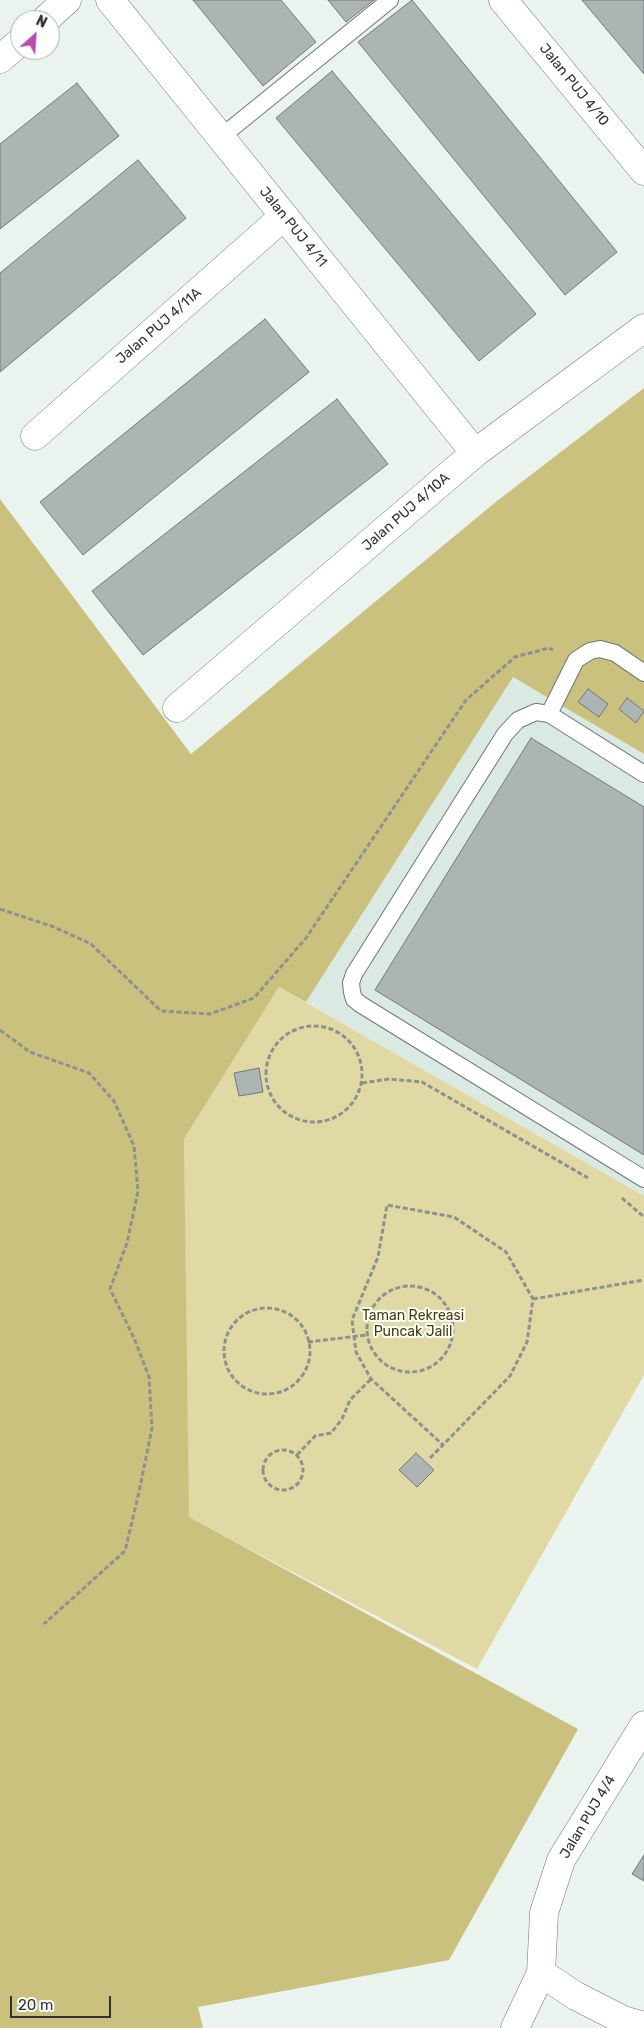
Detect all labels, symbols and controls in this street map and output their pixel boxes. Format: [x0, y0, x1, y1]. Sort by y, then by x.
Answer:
north arrow [10, 10, 60, 60]
text: N [33, 12, 50, 32]
street label: Jalan PUJ 4/10 [536, 40, 612, 130]
street label: Jalan PUJ 4/11 [256, 184, 330, 270]
street label: Jalan PUJ 4/11A [113, 284, 205, 368]
street label: Jalan PUJ 4/10A [359, 469, 453, 555]
park label: Taman Rekreasi Puncak Jalil [362, 1308, 464, 1340]
street label: Jalan PUJ 4/4 [557, 1772, 619, 1862]
scale bar [12, 1986, 114, 2018]
text: 20 m [18, 1996, 53, 2014]

